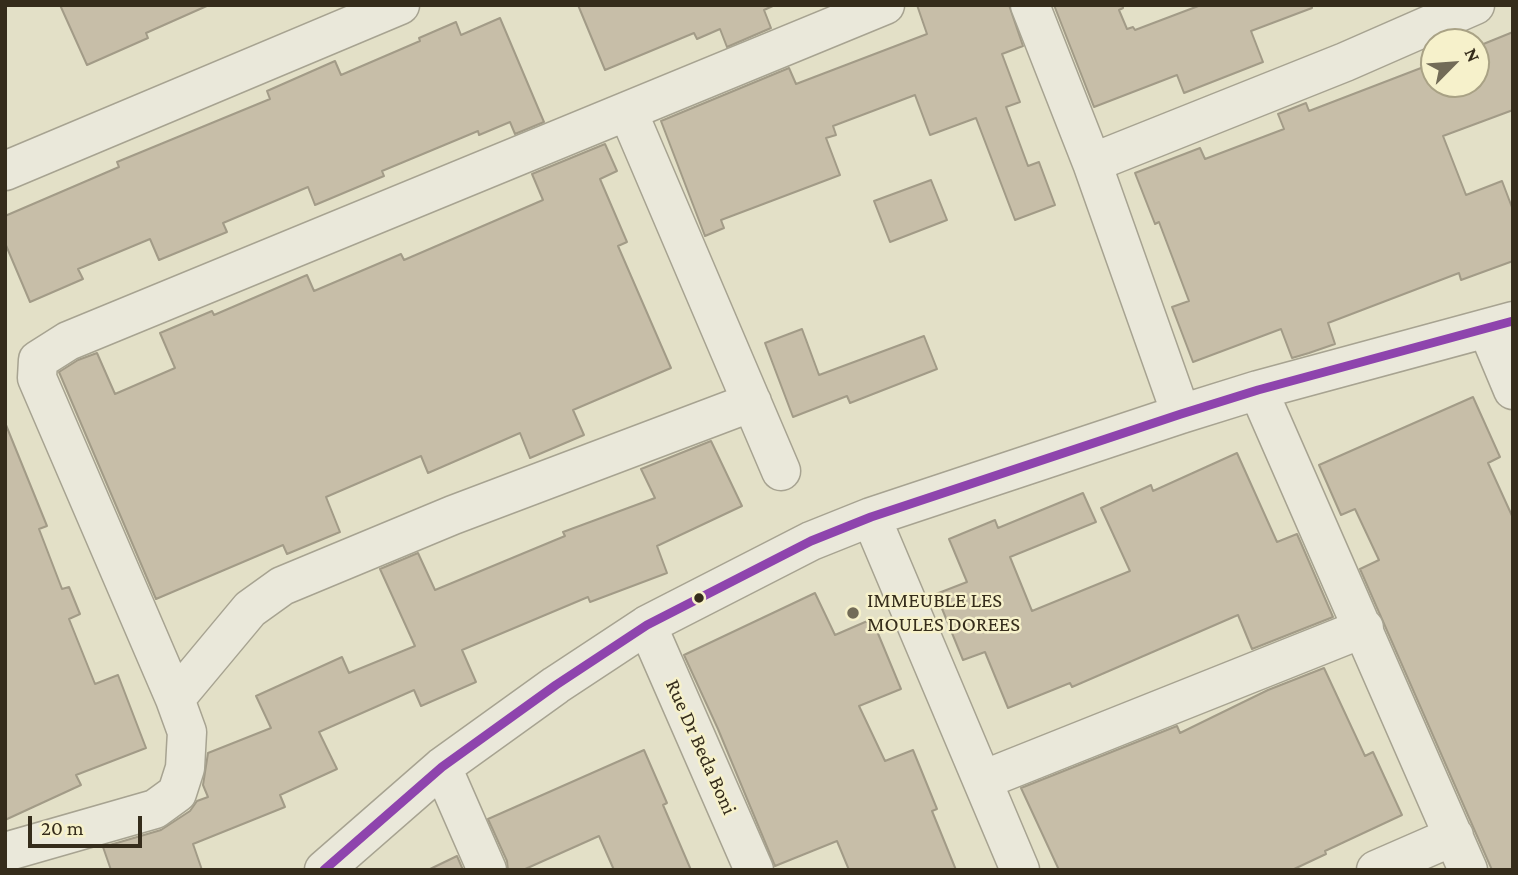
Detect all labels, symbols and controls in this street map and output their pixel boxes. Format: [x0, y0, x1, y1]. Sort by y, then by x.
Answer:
north arrow [1420, 28, 1490, 98]
text: N [1460, 44, 1485, 65]
place label: IMMEUBLE LES MOULES DOREES [867, 588, 1020, 638]
unlabelled marker [692, 591, 706, 605]
marker: IMMEUBLE LES MOULES DOREES [845, 605, 861, 621]
street label: Rue Dr Beda Boni [660, 676, 742, 818]
scale bar [32, 802, 145, 846]
text: 20 m [41, 816, 84, 840]

